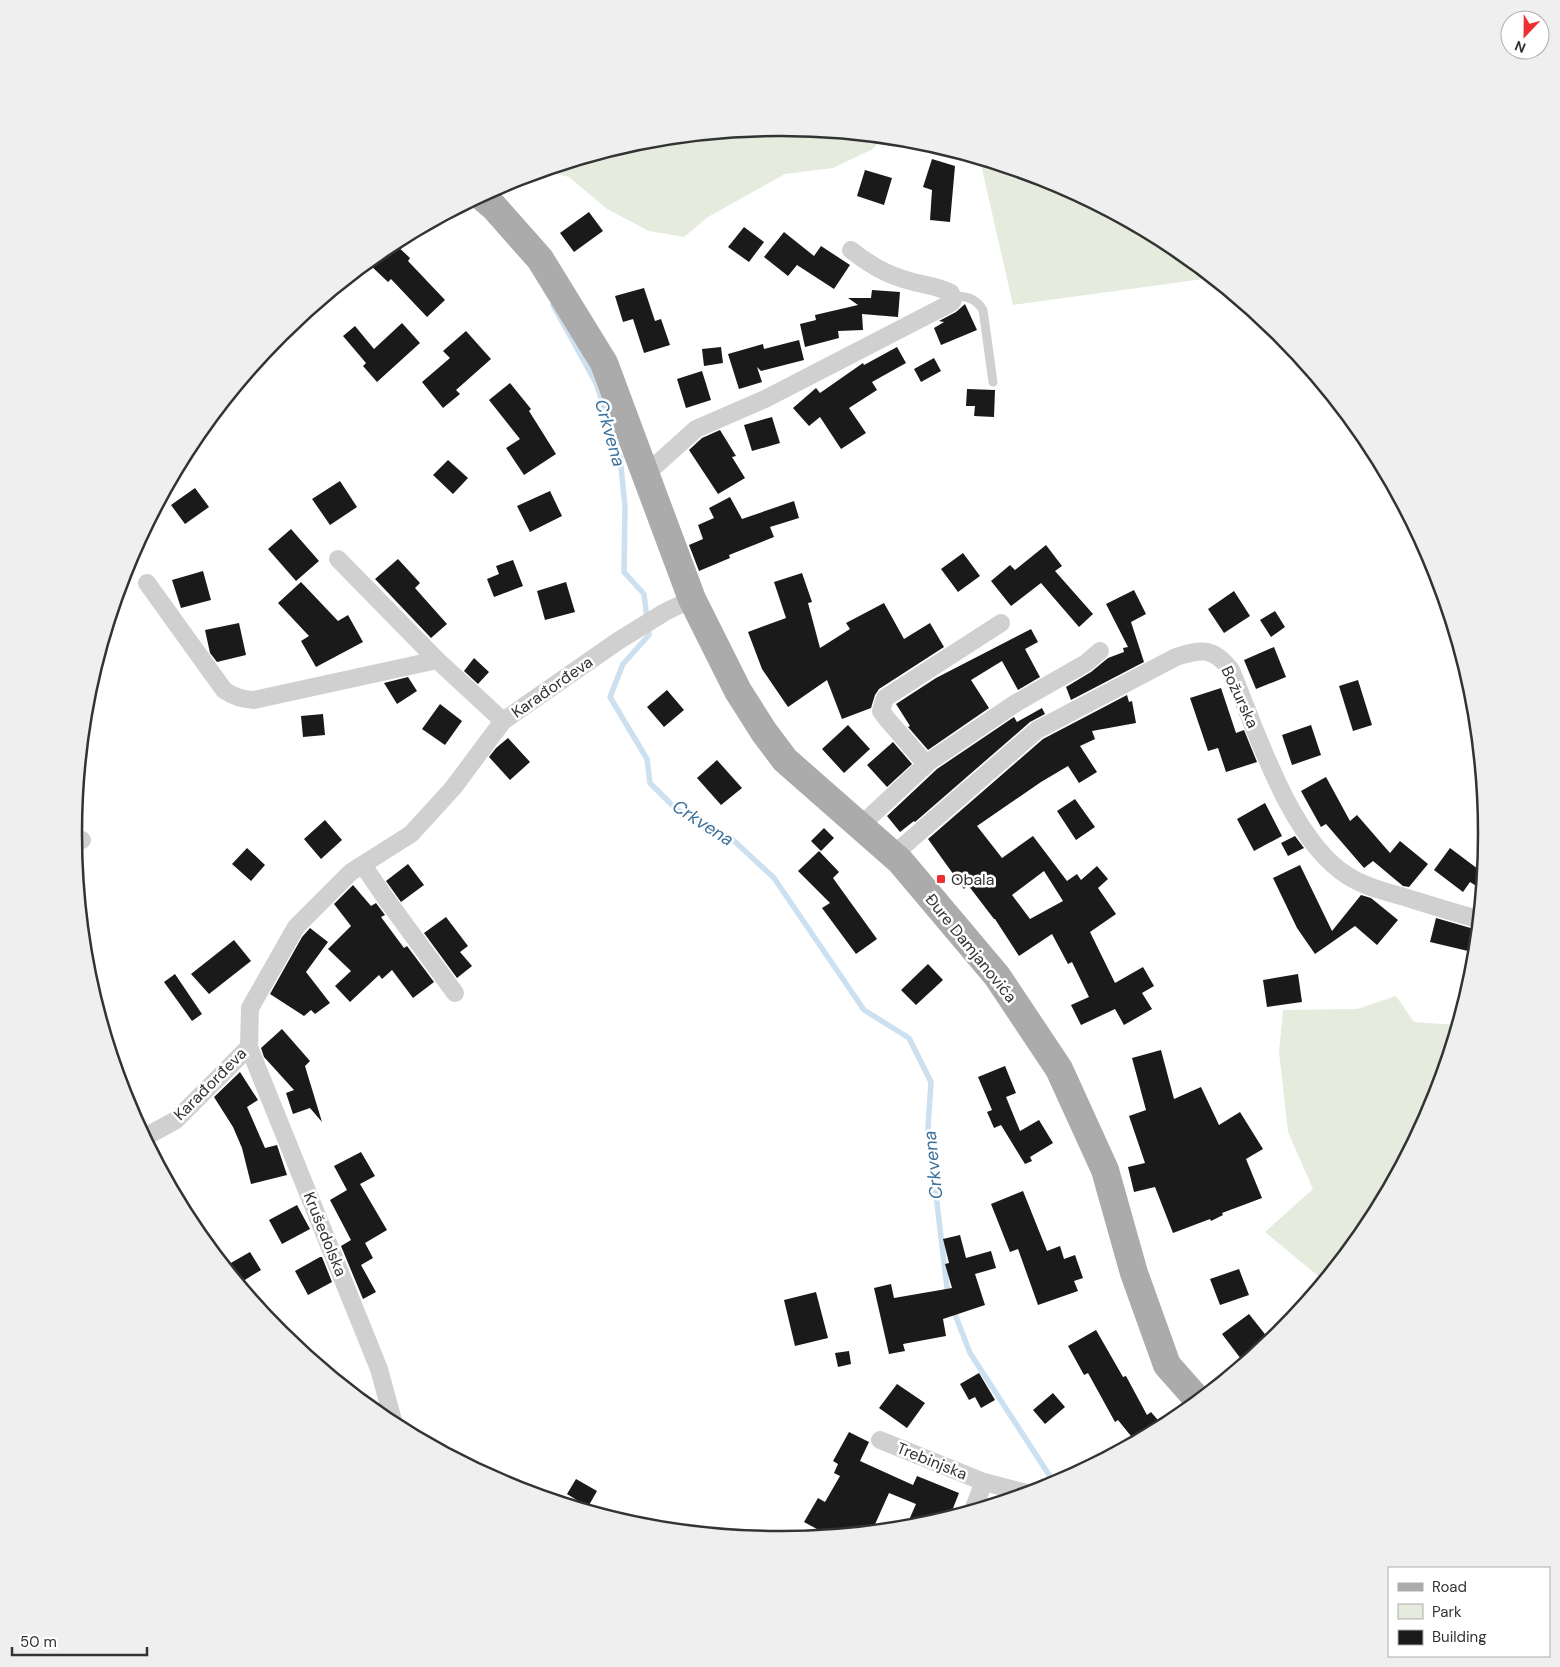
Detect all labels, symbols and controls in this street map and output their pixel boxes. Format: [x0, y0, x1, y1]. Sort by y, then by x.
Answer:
north arrow [1500, 10, 1550, 60]
text: N [1512, 37, 1528, 57]
water label: Crkvena [589, 397, 631, 469]
street label: Karađorđeva [507, 651, 597, 723]
street label: Božurska [1216, 663, 1264, 731]
water label: Crkvena [668, 794, 738, 852]
place label: Obala [951, 869, 994, 890]
marker: Obala [935, 873, 947, 885]
street label: Đure Damjanovića [921, 889, 1021, 1007]
street label: Karađorđeva [169, 1043, 251, 1125]
water label: Crkvena [917, 1129, 949, 1200]
street label: Krušedolska [299, 1189, 351, 1279]
street label: Trebinjska [894, 1437, 970, 1485]
legend [1388, 1567, 1550, 1657]
text: Road [1432, 1577, 1467, 1597]
text: Park [1432, 1602, 1462, 1622]
scale bar [12, 1624, 148, 1656]
text: Building [1432, 1627, 1487, 1647]
text: 50 m [20, 1632, 57, 1652]

